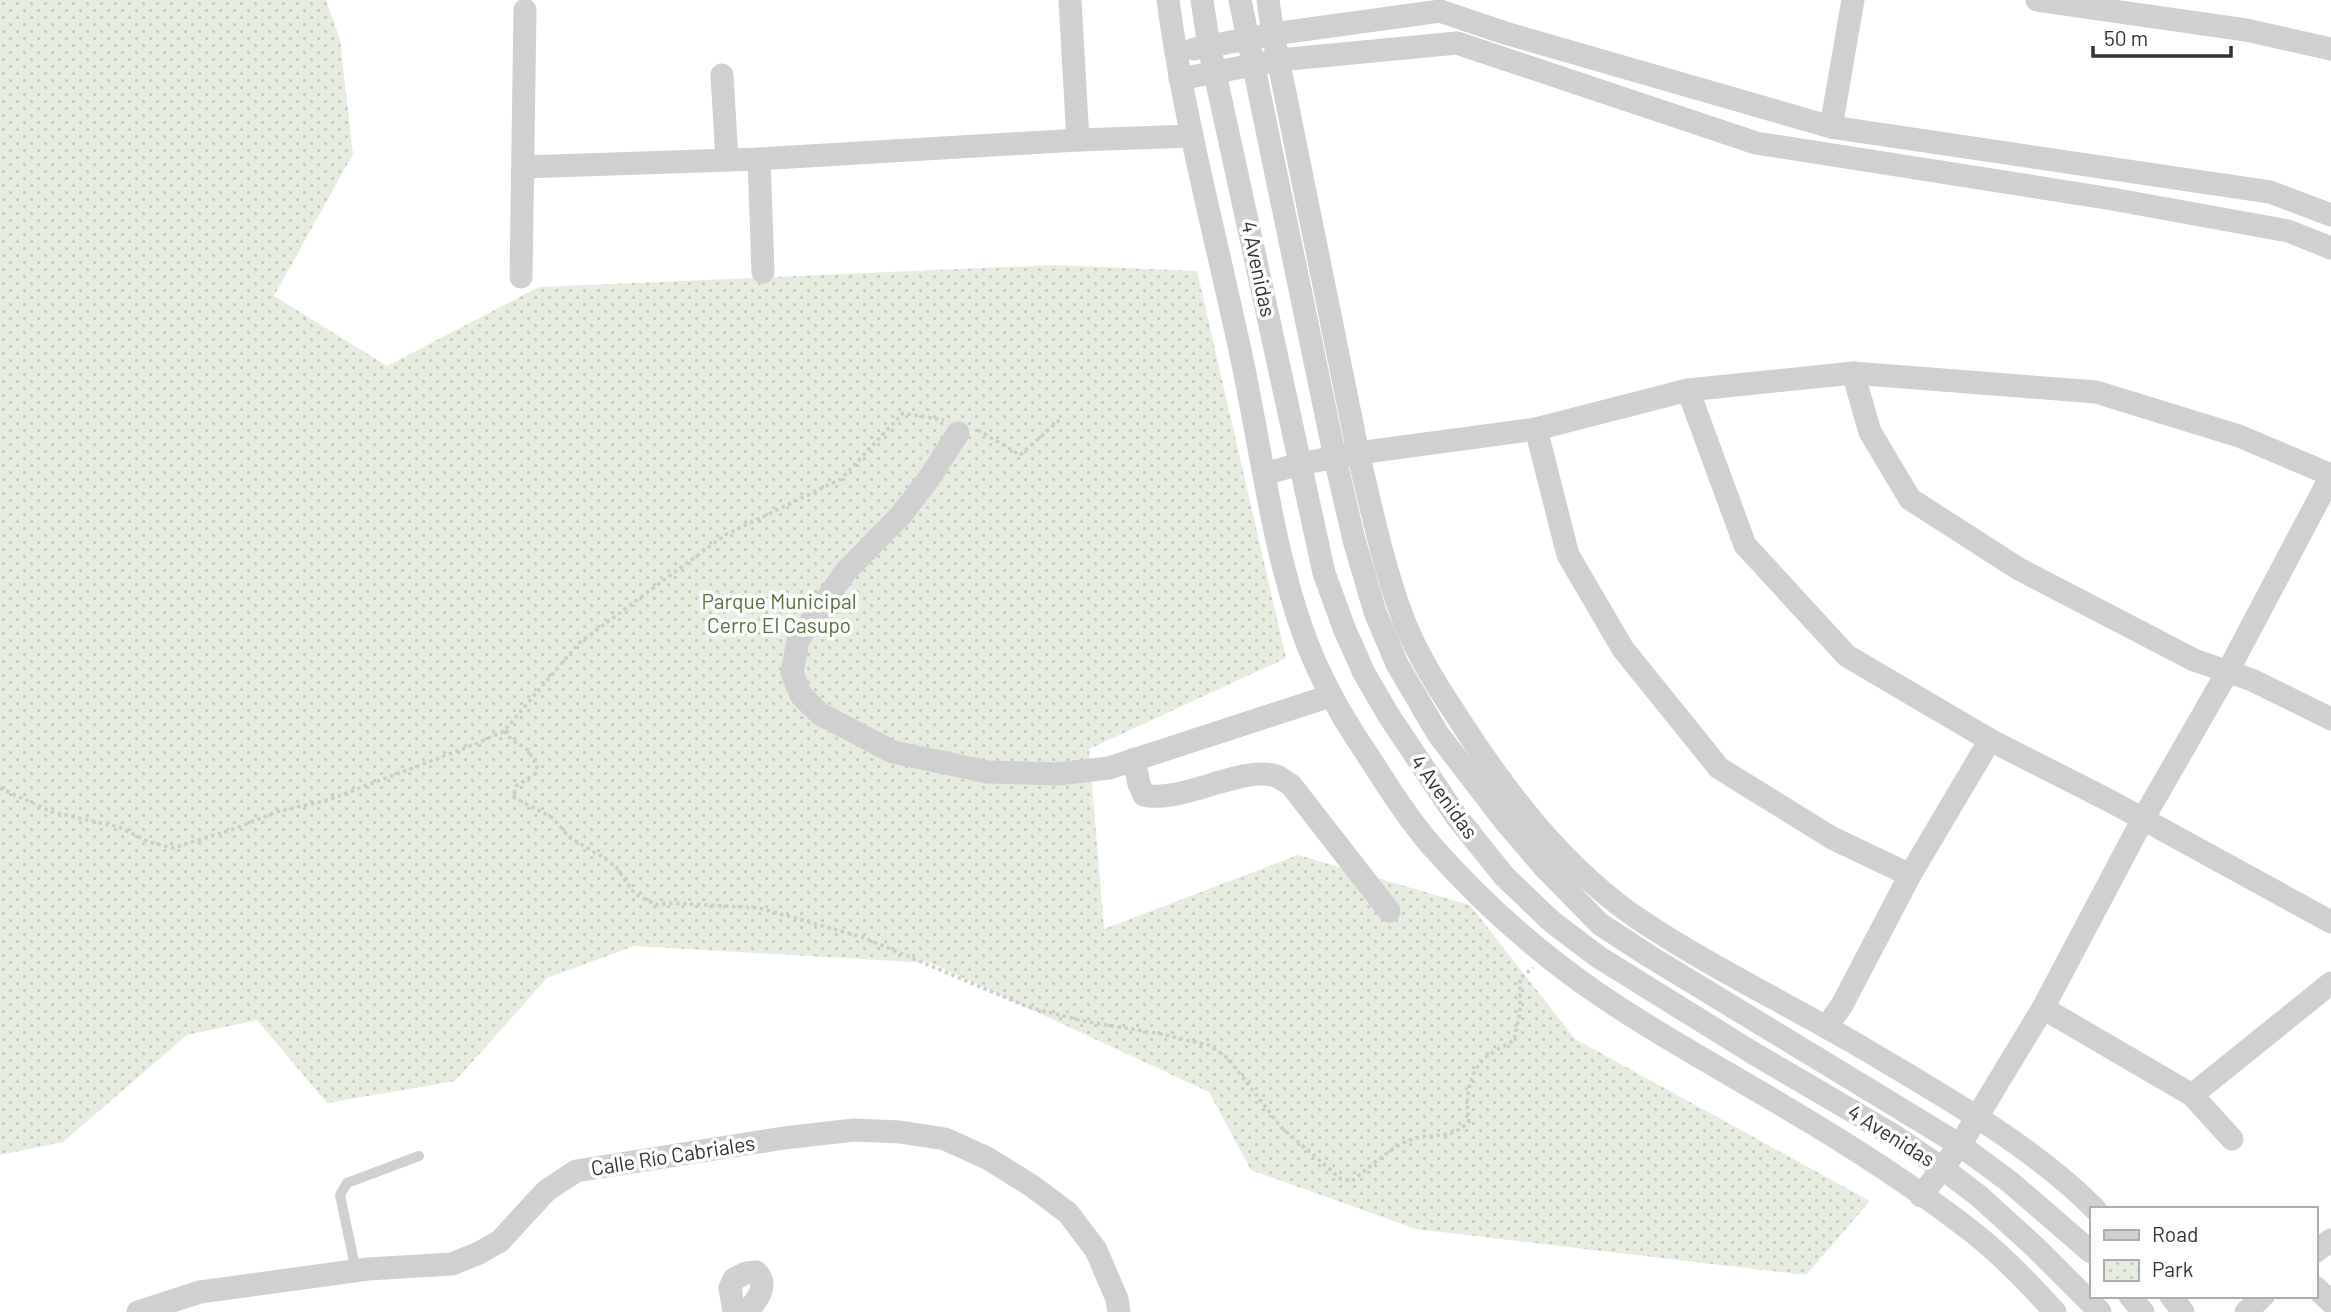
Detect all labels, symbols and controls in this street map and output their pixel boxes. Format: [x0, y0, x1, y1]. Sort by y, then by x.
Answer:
scale bar [2093, 14, 2231, 58]
text: 50 m [2104, 25, 2148, 50]
street label: 4 Avenidas [1237, 218, 1282, 319]
park label: Parque Municipal Cerro El Casupo [701, 588, 857, 637]
street label: 4 Avenidas [1406, 749, 1484, 843]
street label: 4 Avenidas [1844, 1098, 1940, 1171]
street label: Calle Río Cabriales [589, 1129, 757, 1180]
legend [2090, 1207, 2317, 1298]
text: Road [2152, 1221, 2198, 1246]
text: Park [2152, 1256, 2193, 1281]

